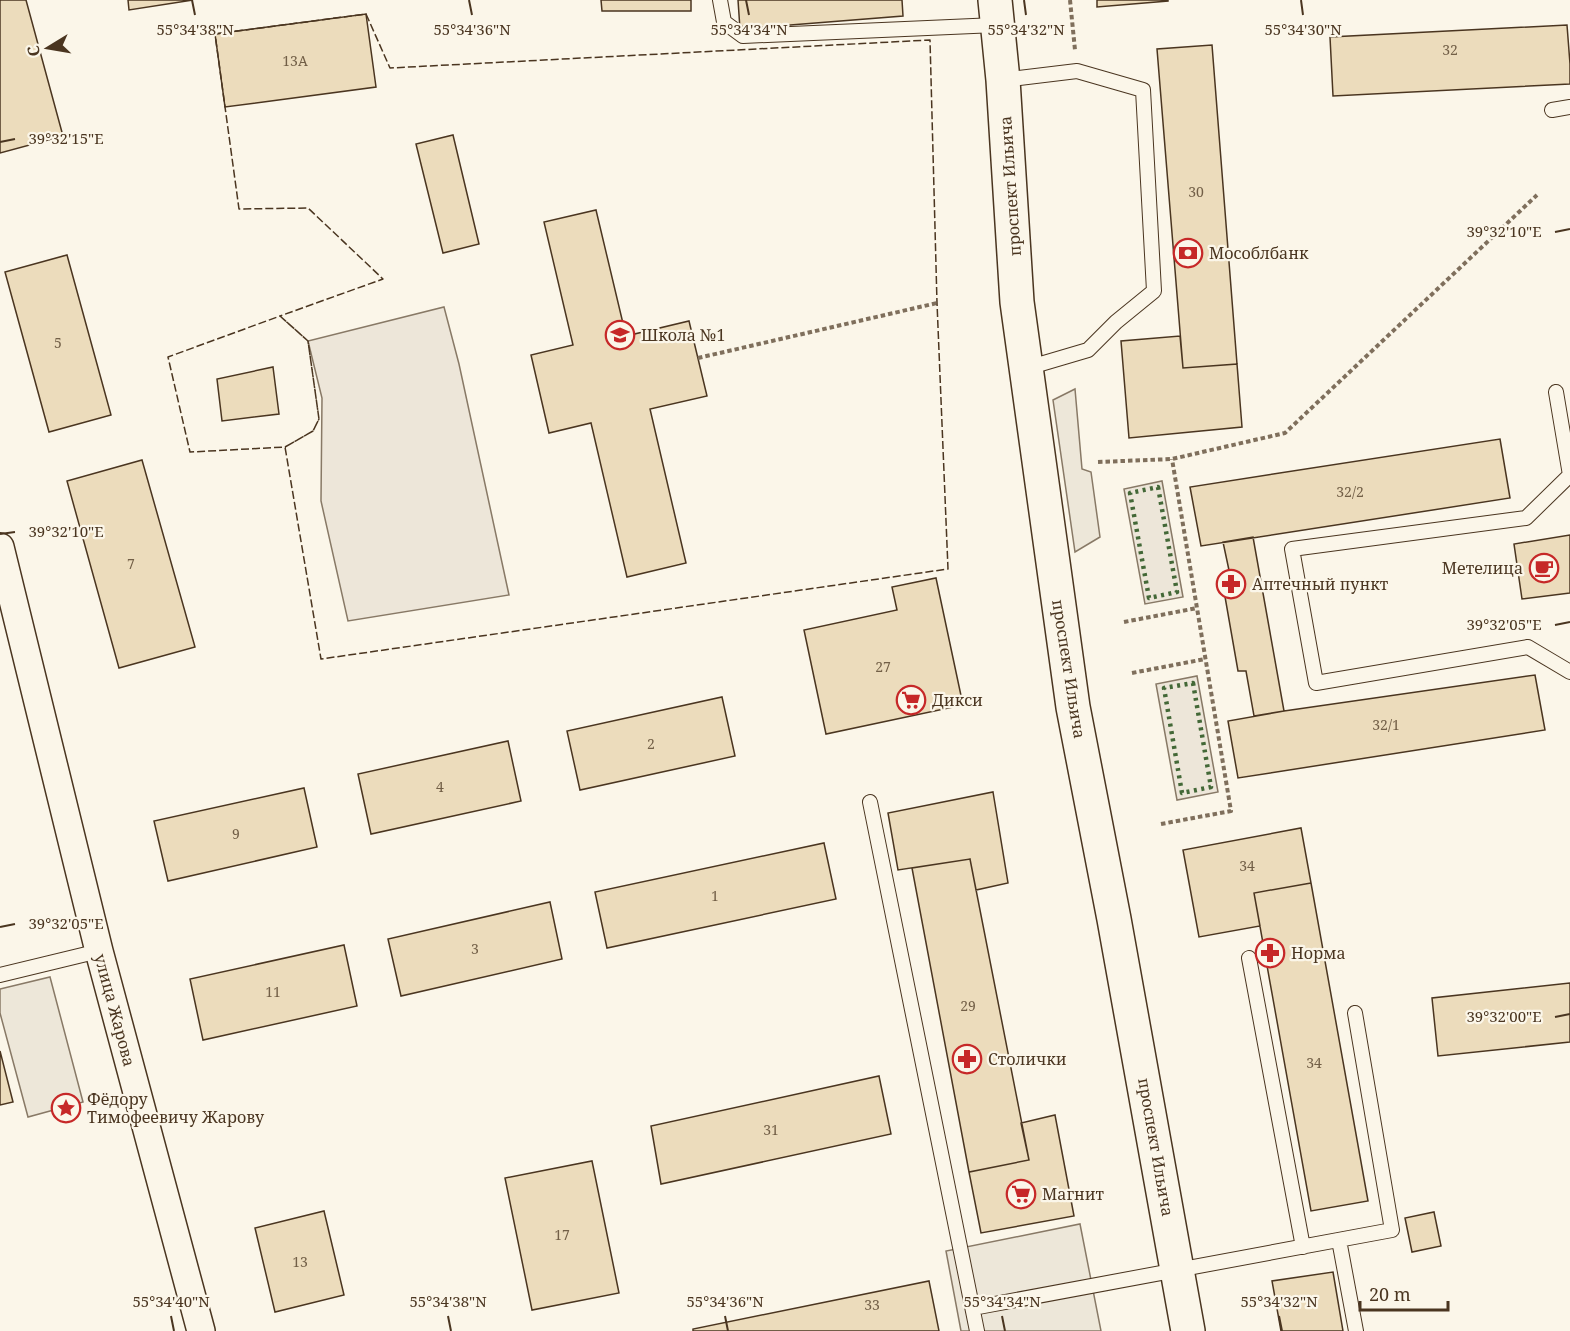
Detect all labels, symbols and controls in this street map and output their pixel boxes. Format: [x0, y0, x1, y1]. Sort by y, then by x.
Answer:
north arrow [18, 18, 78, 78]
text: 55°34'38"N [156, 19, 234, 39]
text: 55°34'36"N [433, 19, 511, 39]
text: 55°34'34"N [710, 19, 788, 39]
text: 55°34'32"N [987, 19, 1065, 39]
text: 55°34'30"N [1264, 19, 1342, 39]
house number: 32 [1442, 40, 1458, 59]
text: С [21, 44, 45, 58]
house number: 13А [282, 51, 308, 70]
street label: проспект Ильича [994, 115, 1026, 257]
text: 39°32'15"E [28, 128, 104, 148]
house number: 30 [1188, 182, 1204, 201]
text: 39°32'10"E [1466, 221, 1542, 241]
bank icon: Мособлбанк [1172, 237, 1204, 269]
place label: Мособлбанк [1209, 242, 1309, 264]
school or university icon: Школа №1 [604, 319, 636, 351]
place label: Школа №1 [641, 324, 725, 346]
house number: 5 [54, 333, 62, 352]
house number: 32/2 [1336, 482, 1364, 501]
text: 39°32'10"E [28, 521, 104, 541]
cafe icon: Метелица [1528, 552, 1560, 584]
house number: 7 [127, 554, 135, 573]
place label: Метелица [1442, 557, 1523, 579]
pharmacy icon: Аптечный пункт [1215, 568, 1247, 600]
place label: Аптечный пункт [1252, 573, 1389, 595]
street label: проспект Ильича [1047, 598, 1091, 740]
text: 39°32'05"E [1466, 614, 1542, 634]
house number: 27 [875, 657, 891, 676]
supermarket icon: Дикси [895, 684, 927, 716]
place label: Дикси [932, 689, 983, 711]
house number: 32/1 [1372, 715, 1400, 734]
house number: 2 [647, 734, 655, 753]
house number: 4 [436, 777, 444, 796]
house number: 9 [232, 824, 240, 843]
house number: 34 [1239, 856, 1255, 875]
house number: 1 [711, 886, 719, 905]
text: 39°32'05"E [28, 913, 104, 933]
pharmacy icon: Норма [1254, 937, 1286, 969]
house number: 3 [471, 939, 479, 958]
place label: Норма [1291, 942, 1346, 964]
street label: улица Жарова [89, 951, 141, 1069]
house number: 11 [265, 982, 281, 1001]
house number: 29 [960, 996, 976, 1015]
text: 39°32'00"E [1466, 1006, 1542, 1026]
pharmacy icon: Столички [951, 1043, 983, 1075]
place label: Столички [988, 1048, 1067, 1070]
house number: 34 [1306, 1053, 1322, 1072]
street label: проспект Ильича [1133, 1076, 1179, 1218]
place label: Фёдору Тимофеевичу Жарову [87, 1088, 265, 1128]
place icon: Фёдору Тимофеевичу Жарову [50, 1092, 82, 1124]
house number: 31 [763, 1120, 779, 1139]
supermarket icon: Магнит [1005, 1178, 1037, 1210]
place label: Магнит [1042, 1183, 1105, 1205]
house number: 17 [554, 1225, 570, 1244]
house number: 13 [292, 1252, 308, 1271]
scale bar [1360, 1274, 1448, 1312]
text: 20 m [1369, 1282, 1411, 1306]
text: 55°34'40"N [132, 1291, 210, 1311]
text: 55°34'38"N [409, 1291, 487, 1311]
text: 55°34'36"N [686, 1291, 764, 1311]
text: 55°34'34"N [963, 1291, 1041, 1311]
text: 55°34'32"N [1240, 1291, 1318, 1311]
house number: 33 [864, 1295, 880, 1314]

